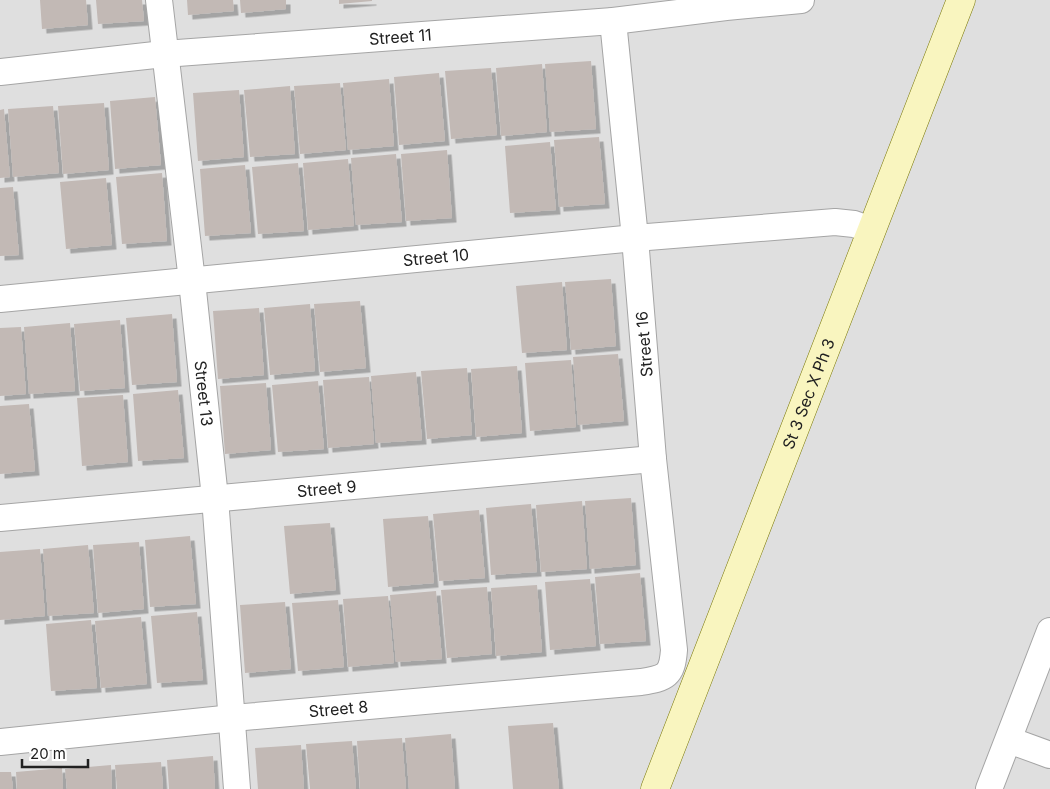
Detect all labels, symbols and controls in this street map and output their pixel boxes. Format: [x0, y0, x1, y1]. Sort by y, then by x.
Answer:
street label: Street 11 [368, 24, 432, 49]
street label: Street 10 [402, 244, 470, 270]
street label: Street 16 [631, 310, 657, 378]
street label: St 3 Sec X Ph 3 [778, 335, 839, 452]
street label: Street 13 [190, 360, 217, 427]
street label: Street 9 [296, 476, 357, 501]
street label: Street 8 [308, 696, 369, 721]
scale bar [22, 736, 89, 768]
text: 20 m [30, 744, 66, 763]

